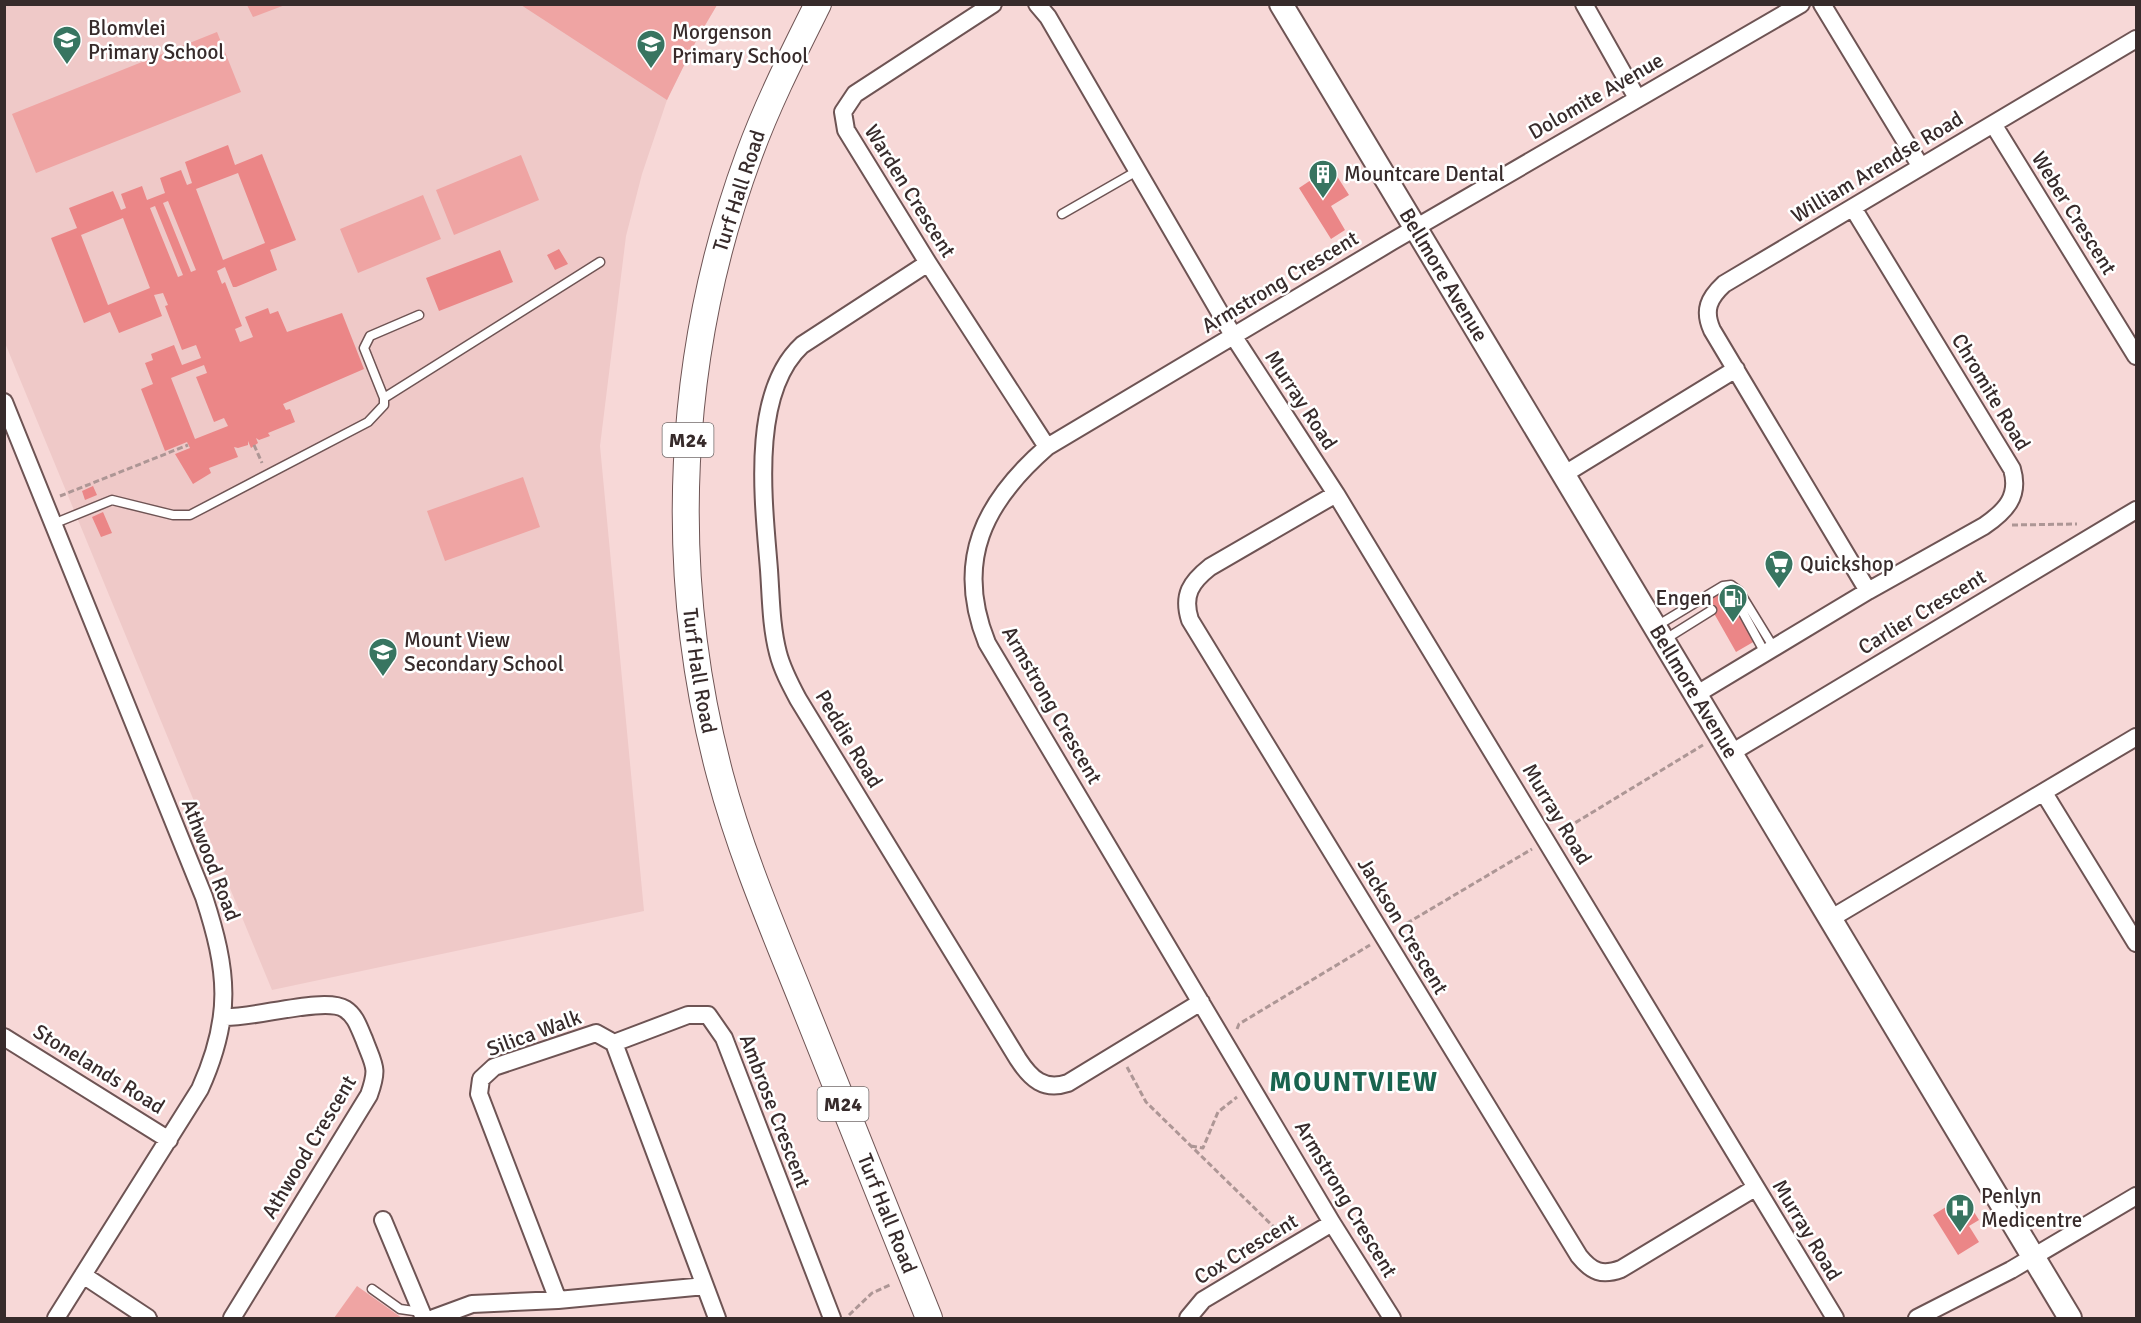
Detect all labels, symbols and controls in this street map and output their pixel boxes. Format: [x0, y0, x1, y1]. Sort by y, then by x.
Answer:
place label: Blomvlei Primary School [88, 15, 224, 65]
place label: Morgenson Primary School [672, 19, 808, 69]
school or university icon: Blomvlei Primary School [51, 24, 83, 66]
school or university icon: Morgenson Primary School [635, 28, 667, 70]
street label: Dolomite Avenue [1524, 47, 1668, 145]
street label: William Arendse Road [1786, 105, 1968, 229]
street label: Warden Crescent [859, 120, 961, 262]
street label: Turf Hall Road [707, 127, 771, 255]
street label: Weber Crescent [2026, 147, 2122, 279]
building icon: Mountcare Dental [1307, 158, 1339, 200]
place label: Mountcare Dental [1344, 161, 1505, 187]
street label: Bellmore Avenue [1394, 203, 1494, 346]
street label: Armstrong Crescent [1197, 225, 1363, 339]
street label: Chromite Road [1946, 329, 2036, 455]
street label: Murray Road [1259, 345, 1343, 455]
road number: M24 [662, 423, 714, 457]
supermarket icon: Quickshop [1763, 548, 1795, 590]
place label: Quickshop [1800, 551, 1894, 577]
street label: Carlier Crescent [1853, 564, 1991, 660]
fuel station icon: Engen [1717, 582, 1749, 624]
place label: Engen [1656, 585, 1712, 611]
street label: Turf Hall Road [677, 607, 723, 736]
street label: Bellmore Avenue [1644, 620, 1744, 763]
street label: Armstrong Crescent [996, 621, 1108, 789]
place label: Mount View Secondary School [404, 627, 564, 677]
school or university icon: Mount View Secondary School [367, 636, 399, 678]
street label: Peddie Road [810, 685, 888, 793]
street label: Murray Road [1517, 759, 1597, 869]
street label: Athwood Road [176, 795, 246, 925]
street label: Jackson Crescent [1352, 853, 1454, 999]
street label: Silica Walk [483, 1004, 585, 1062]
street label: Stonelands Road [29, 1018, 169, 1120]
street label: Ambrose Crescent [734, 1031, 816, 1191]
district label: MOUNTVIEW [1269, 1066, 1439, 1099]
street label: Athwood Crescent [256, 1071, 362, 1223]
road number: M24 [818, 1087, 868, 1121]
street label: Armstrong Crescent [1289, 1116, 1403, 1282]
street label: Turf Hall Road [852, 1150, 923, 1277]
street label: Murray Road [1767, 1175, 1847, 1285]
place label: Penlyn Medicentre [1981, 1183, 2082, 1233]
hospital icon: Penlyn Medicentre [1944, 1192, 1976, 1234]
street label: Cox Crescent [1190, 1208, 1302, 1290]

